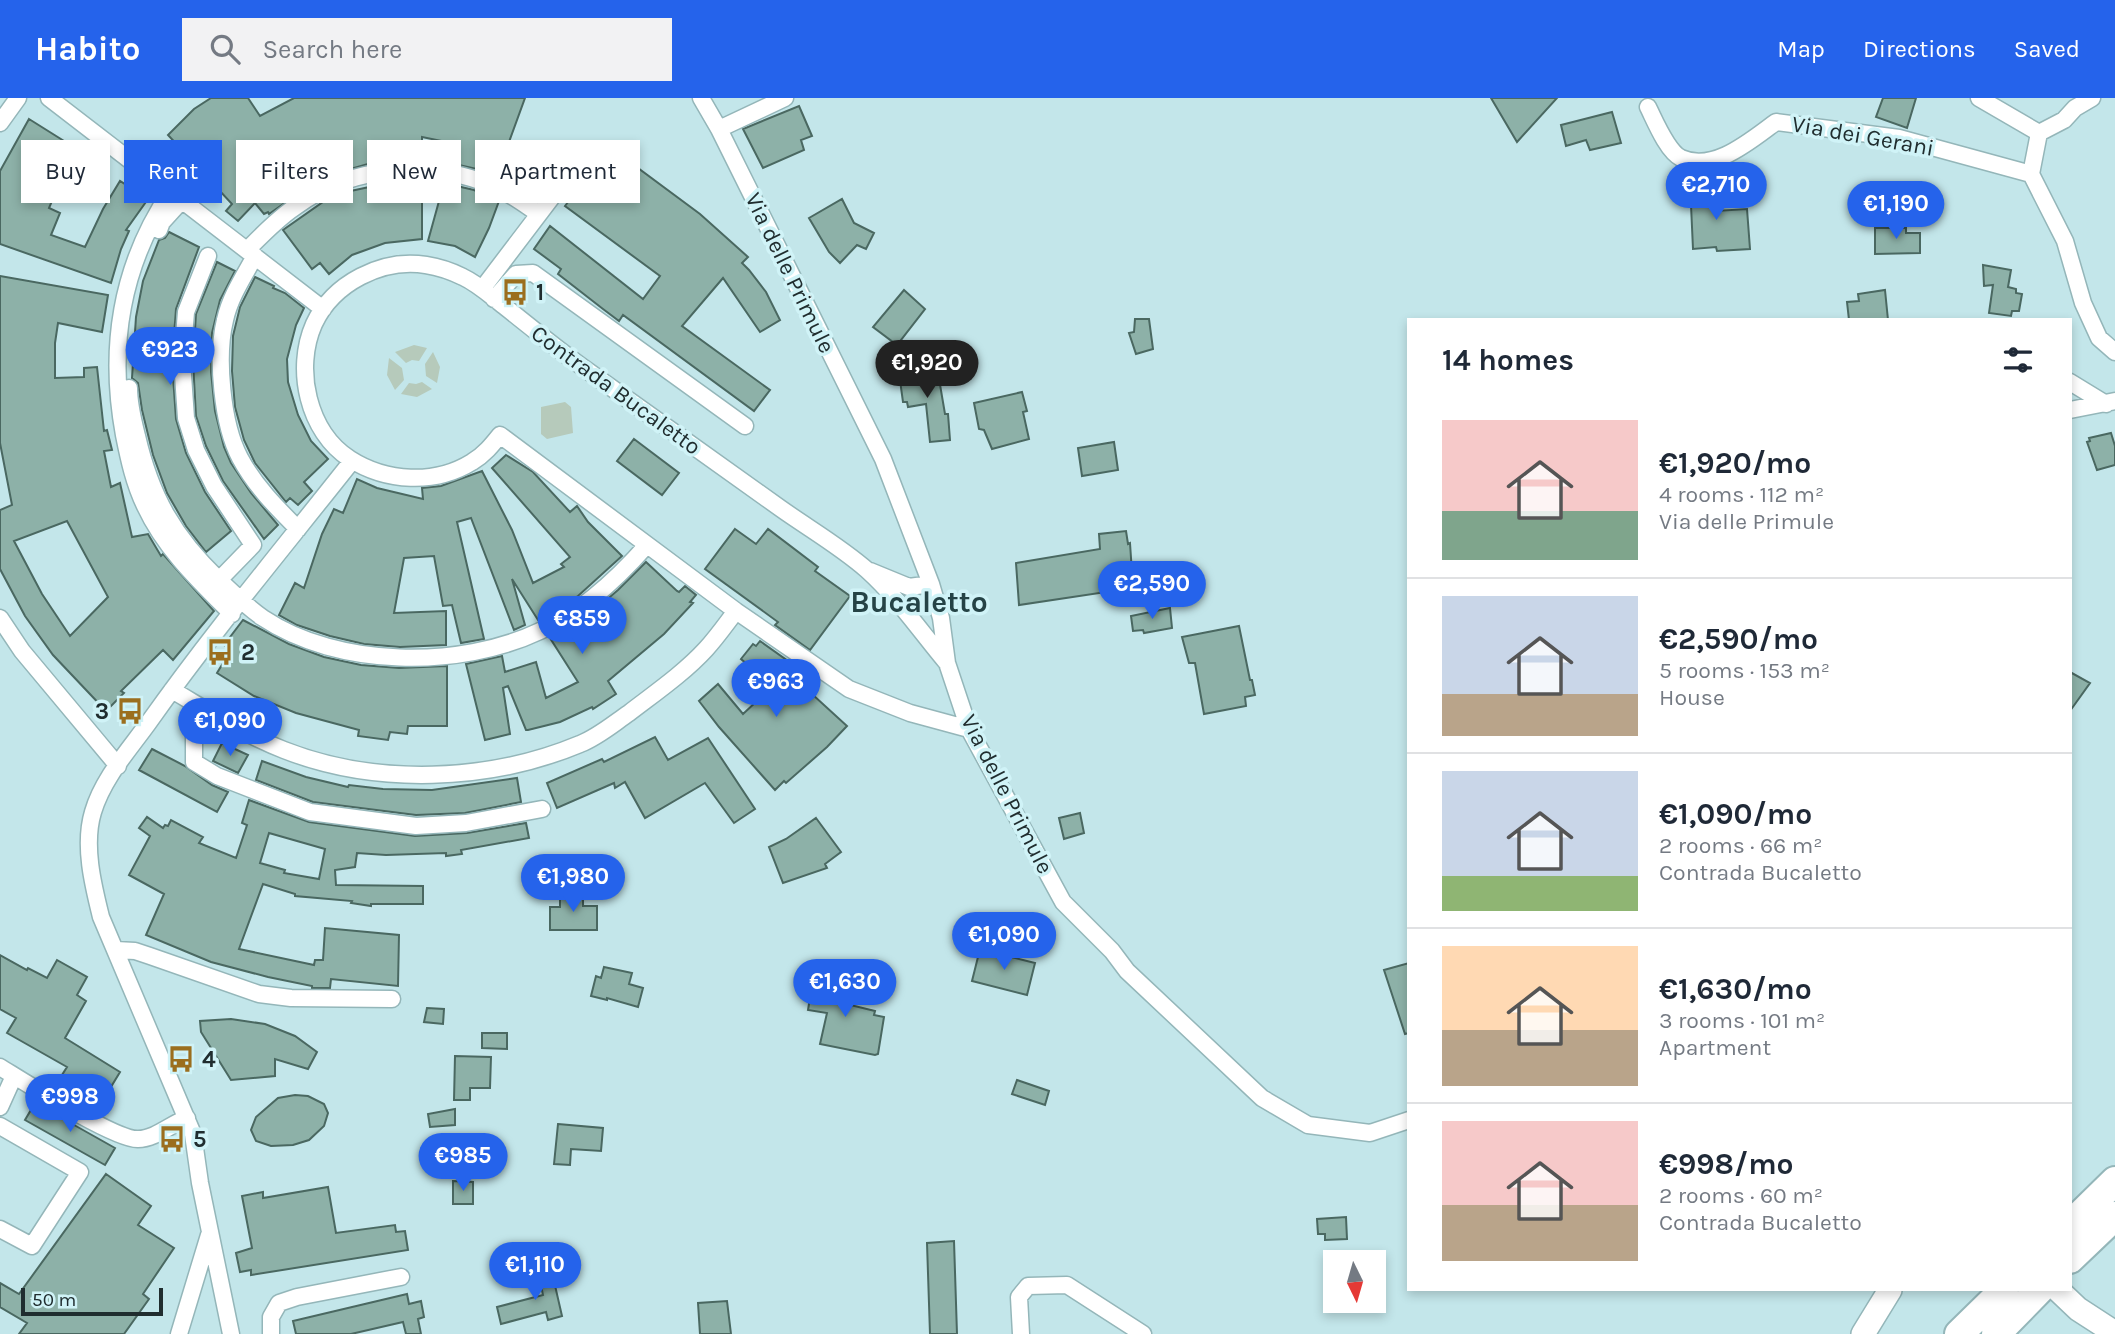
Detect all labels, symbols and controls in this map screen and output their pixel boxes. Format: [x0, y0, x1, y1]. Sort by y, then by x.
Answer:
search box [182, 18, 672, 81]
text: Habito [35, 30, 140, 68]
icon: search [206, 30, 244, 68]
text: Search here [262, 34, 402, 65]
text: Map [1777, 35, 1825, 63]
text: Directions [1863, 35, 1976, 63]
text: Saved [2014, 35, 2080, 63]
street label: Via dei Gerani [1790, 110, 1936, 162]
chip: Buy [21, 140, 110, 203]
chip: Rent [124, 140, 222, 203]
chip: Filters [236, 140, 353, 203]
chip: New [367, 140, 461, 203]
chip: Apartment [475, 140, 640, 203]
pin: €2,710 [1659, 162, 1773, 222]
text: €2,710 [1682, 171, 1750, 198]
pin: €1,190 [1839, 181, 1953, 241]
street label: Via delle Primule [739, 188, 841, 358]
text: €1,190 [1863, 190, 1929, 217]
bus stop icon: 1 [500, 277, 530, 307]
place label: 1 [536, 279, 544, 306]
street label: Contrada Bucaletto [526, 319, 706, 461]
pin: €923 [129, 328, 211, 387]
text: €923 [142, 336, 198, 363]
pin: €1,920 [870, 341, 984, 400]
icon: filters [1999, 341, 2037, 379]
text: 14 homes [1442, 342, 1574, 378]
text: €1,920 [891, 349, 963, 376]
text: €1,920/mo [1659, 445, 1811, 481]
icon: home [1498, 448, 1582, 532]
text: 4 rooms · 112 m² [1659, 481, 1824, 508]
text: Via delle Primule [1659, 508, 1834, 535]
pin: €2,590 [1095, 561, 1209, 621]
text: €2,590 [1114, 570, 1190, 597]
district label: Bucaletto [850, 584, 988, 620]
pin: €859 [541, 596, 623, 656]
text: €859 [554, 605, 610, 632]
text: €2,590/mo [1659, 621, 1818, 657]
icon: home [1498, 624, 1582, 708]
bus stop icon: 2 [205, 637, 235, 667]
place label: 2 [241, 639, 255, 666]
text: 5 rooms · 153 m² [1659, 657, 1830, 684]
pin: €963 [735, 660, 817, 719]
text: €963 [748, 668, 804, 695]
text: House [1659, 684, 1725, 711]
bus stop icon: 3 [115, 696, 145, 726]
place label: 3 [95, 698, 109, 725]
pin: €1,090 [173, 698, 287, 758]
text: €1,090 [194, 707, 266, 734]
street label: Via delle Primule [955, 710, 1059, 878]
text: €1,090/mo [1659, 796, 1812, 832]
icon: home [1498, 799, 1582, 883]
text: 2 rooms · 66 m² [1659, 832, 1822, 859]
pin: €1,980 [516, 854, 630, 914]
text: Contrada Bucaletto [1659, 859, 1862, 886]
text: €1,980 [537, 863, 609, 890]
pin: €1,090 [947, 912, 1061, 972]
text: €1,090 [968, 921, 1040, 948]
pin: €1,630 [788, 960, 902, 1019]
text: €1,630 [809, 968, 881, 995]
text: €1,630/mo [1659, 971, 1812, 1007]
icon: home [1498, 974, 1582, 1058]
text: 3 rooms · 101 m² [1659, 1007, 1825, 1034]
text: Apartment [1659, 1034, 1771, 1061]
bus stop icon: 4 [166, 1044, 196, 1074]
place label: 4 [202, 1046, 216, 1073]
pin: €998 [29, 1074, 111, 1134]
text: €998 [41, 1083, 99, 1110]
bus stop icon: 5 [157, 1124, 187, 1154]
place label: 5 [193, 1126, 206, 1153]
pin: €985 [422, 1134, 504, 1193]
text: €985 [435, 1142, 491, 1169]
text: €998/mo [1659, 1146, 1794, 1182]
icon: home [1498, 1149, 1582, 1233]
text: 2 rooms · 60 m² [1659, 1182, 1823, 1209]
text: Contrada Bucaletto [1659, 1209, 1862, 1236]
pin: €1,110 [478, 1242, 592, 1302]
north arrow [1323, 1250, 1386, 1312]
map controls [1323, 1250, 1386, 1313]
text: €1,110 [505, 1251, 565, 1278]
scale bar [21, 1285, 163, 1317]
text: 50 m [32, 1289, 76, 1311]

